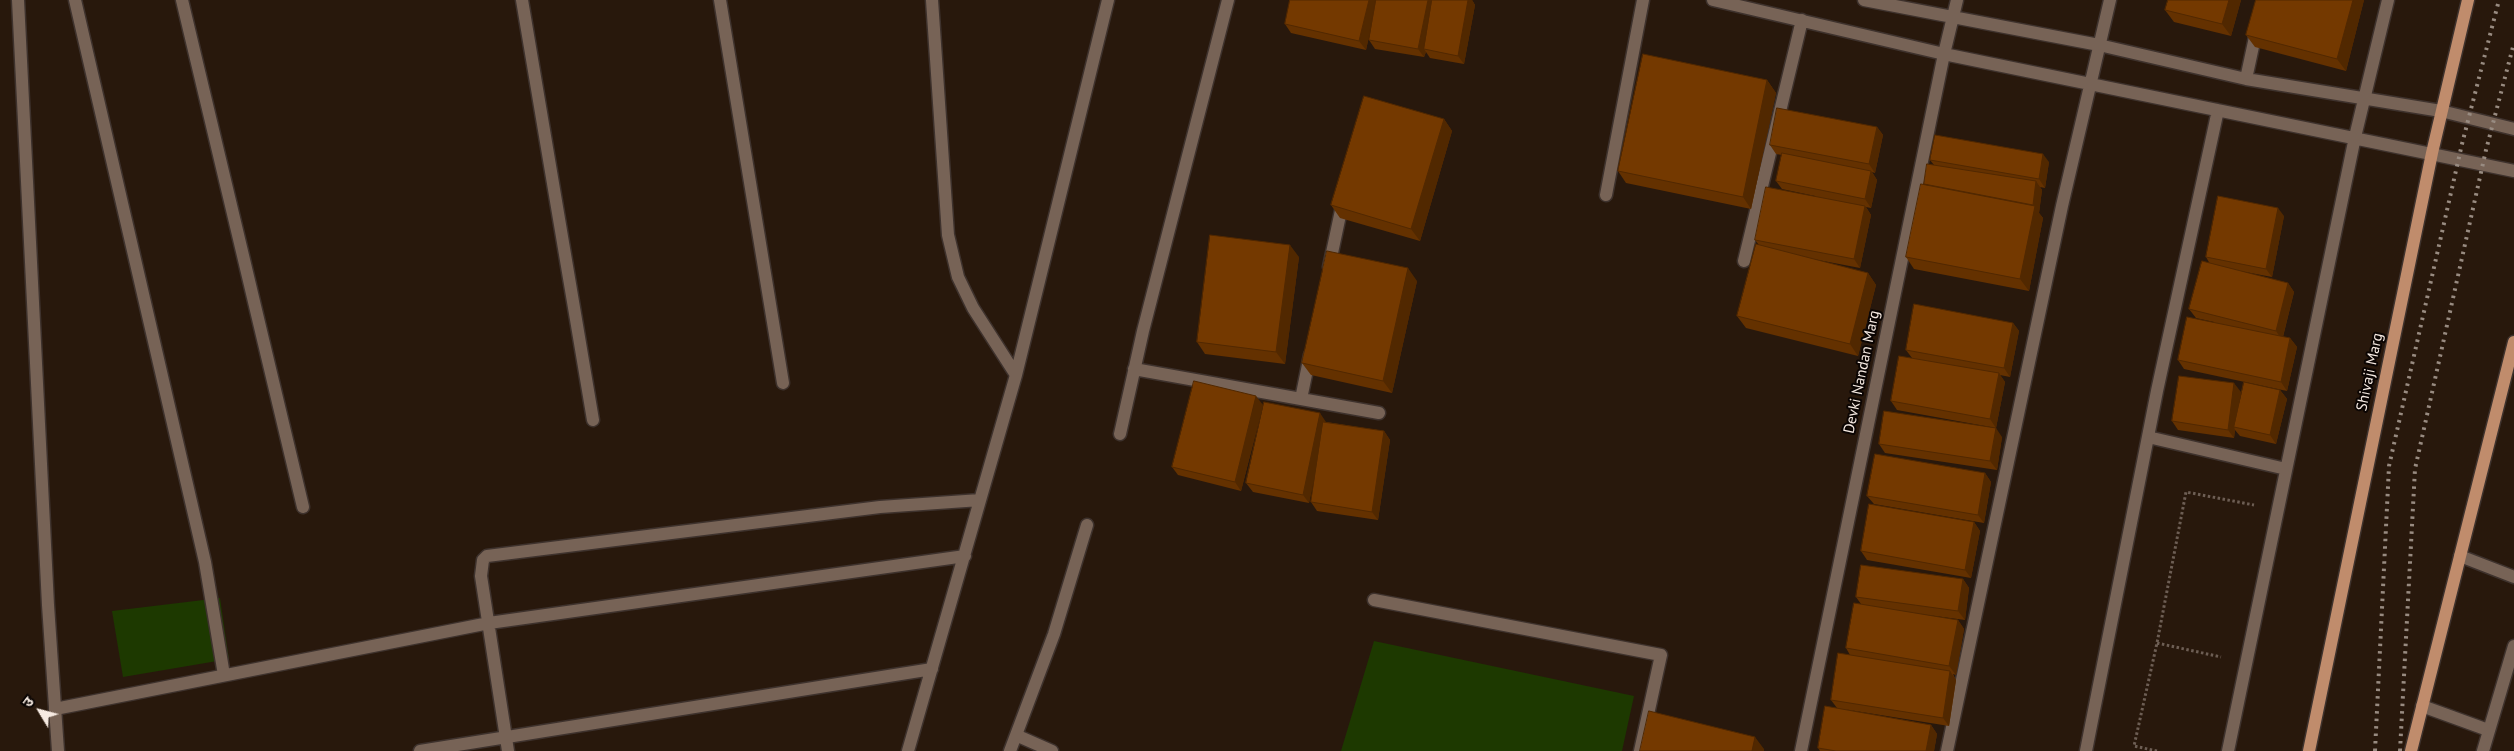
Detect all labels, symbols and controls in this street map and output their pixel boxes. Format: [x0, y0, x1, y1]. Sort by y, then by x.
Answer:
street label: Devki Nandan Marg [1840, 309, 1884, 435]
street label: Shivaji Marg [2353, 331, 2387, 413]
north arrow [15, 686, 65, 736]
text: उ [18, 693, 38, 711]

